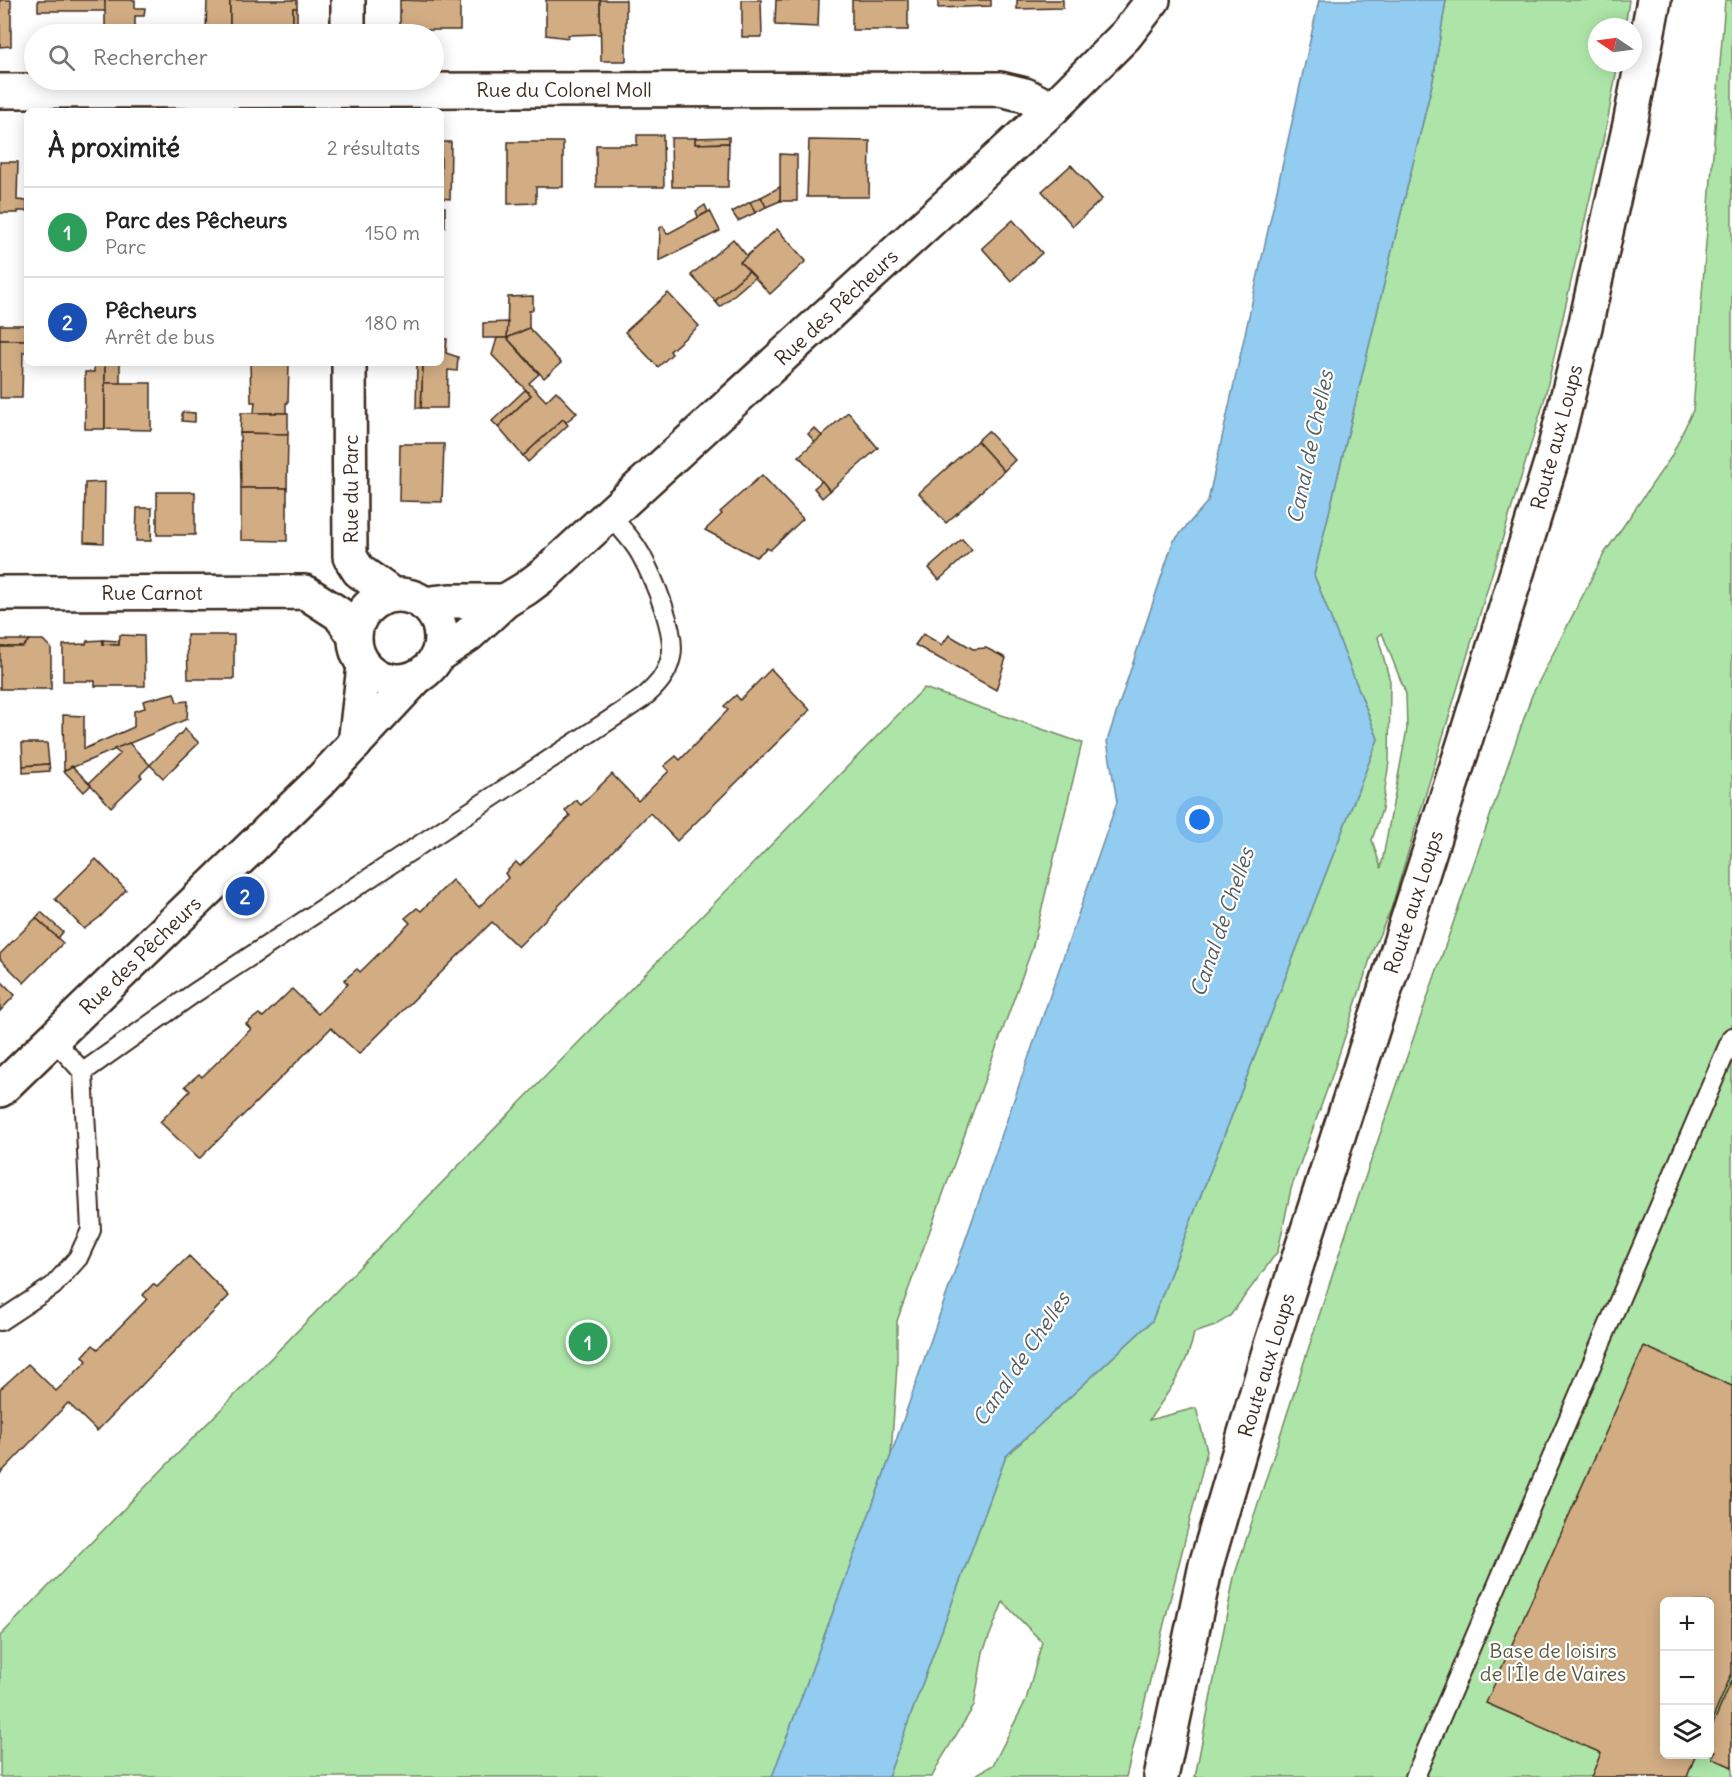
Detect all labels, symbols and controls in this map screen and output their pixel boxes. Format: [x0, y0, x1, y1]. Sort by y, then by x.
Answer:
north arrow [1588, 18, 1642, 72]
search box [24, 24, 444, 90]
icon: search [45, 41, 78, 74]
text: Rechercher [93, 43, 208, 71]
street label: Rue du Colonel Moll [476, 77, 652, 102]
text: À proximité [48, 131, 180, 164]
text: 2 résultats [327, 135, 420, 160]
text: Parc des Pêcheurs [105, 206, 287, 234]
text: 1 [64, 220, 71, 245]
text: 150 m [365, 220, 420, 245]
text: Parc [105, 234, 146, 259]
street label: Rue des Pêcheurs [769, 243, 903, 371]
text: Pêcheurs [105, 296, 197, 324]
text: 2 [62, 310, 73, 335]
text: 180 m [365, 310, 420, 335]
text: Arrêt de bus [105, 324, 215, 349]
street label: Route aux Loups [1525, 362, 1587, 512]
water label: Canal de Chelles [1281, 367, 1340, 526]
street label: Rue du Parc [338, 434, 363, 544]
street label: Rue Carnot [101, 580, 203, 605]
your location [1185, 805, 1214, 834]
street label: Route aux Loups [1378, 827, 1448, 977]
water label: Canal de Chelles [1184, 843, 1261, 1000]
pin: 2 [226, 874, 264, 918]
street label: Rue des Pêcheurs [74, 891, 206, 1019]
water label: Canal de Chelles [966, 1286, 1077, 1431]
street label: Route aux Loups [1232, 1290, 1300, 1440]
pin: 1 [568, 1320, 608, 1364]
map controls [1660, 1597, 1714, 1759]
button: + [1660, 1597, 1714, 1651]
park label: Base de loisirs de l'Île de Vaires [1480, 1638, 1626, 1686]
button: − [1660, 1651, 1714, 1705]
button: layers [1660, 1705, 1714, 1759]

